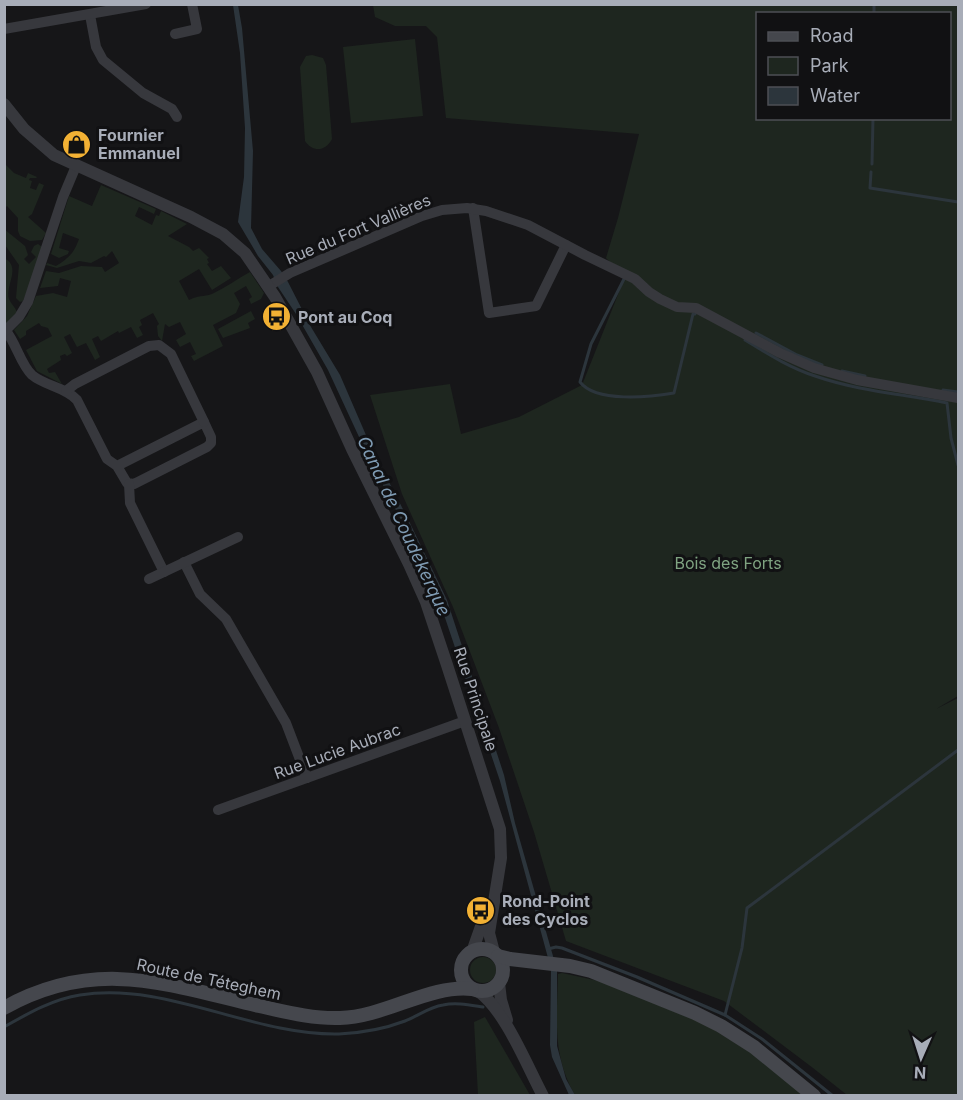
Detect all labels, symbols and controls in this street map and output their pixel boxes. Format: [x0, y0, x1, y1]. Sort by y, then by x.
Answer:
legend [756, 12, 951, 120]
text: Road [810, 25, 853, 46]
text: Park [810, 55, 849, 76]
text: Water [810, 85, 860, 106]
place label: Fournier Emmanuel [98, 125, 180, 163]
shop icon: Fournier Emmanuel [61, 128, 93, 160]
street label: Rue du Fort Vallières [283, 189, 433, 269]
bus stop icon: Pont au Coq [261, 301, 293, 333]
place label: Pont au Coq [298, 307, 392, 327]
water label: Canal de Coudekerque [353, 433, 455, 619]
park label: Bois des Forts [674, 553, 782, 573]
street label: Rue Principale [450, 644, 502, 754]
street label: Rue Lucie Aubrac [271, 719, 403, 783]
place label: Rond-Point des Cyclos [502, 891, 590, 929]
bus stop icon: Rond-Point des Cyclos [465, 894, 497, 926]
street label: Route de Téteghem [135, 954, 283, 1004]
north arrow [891, 1028, 951, 1088]
text: N [914, 1063, 927, 1083]

